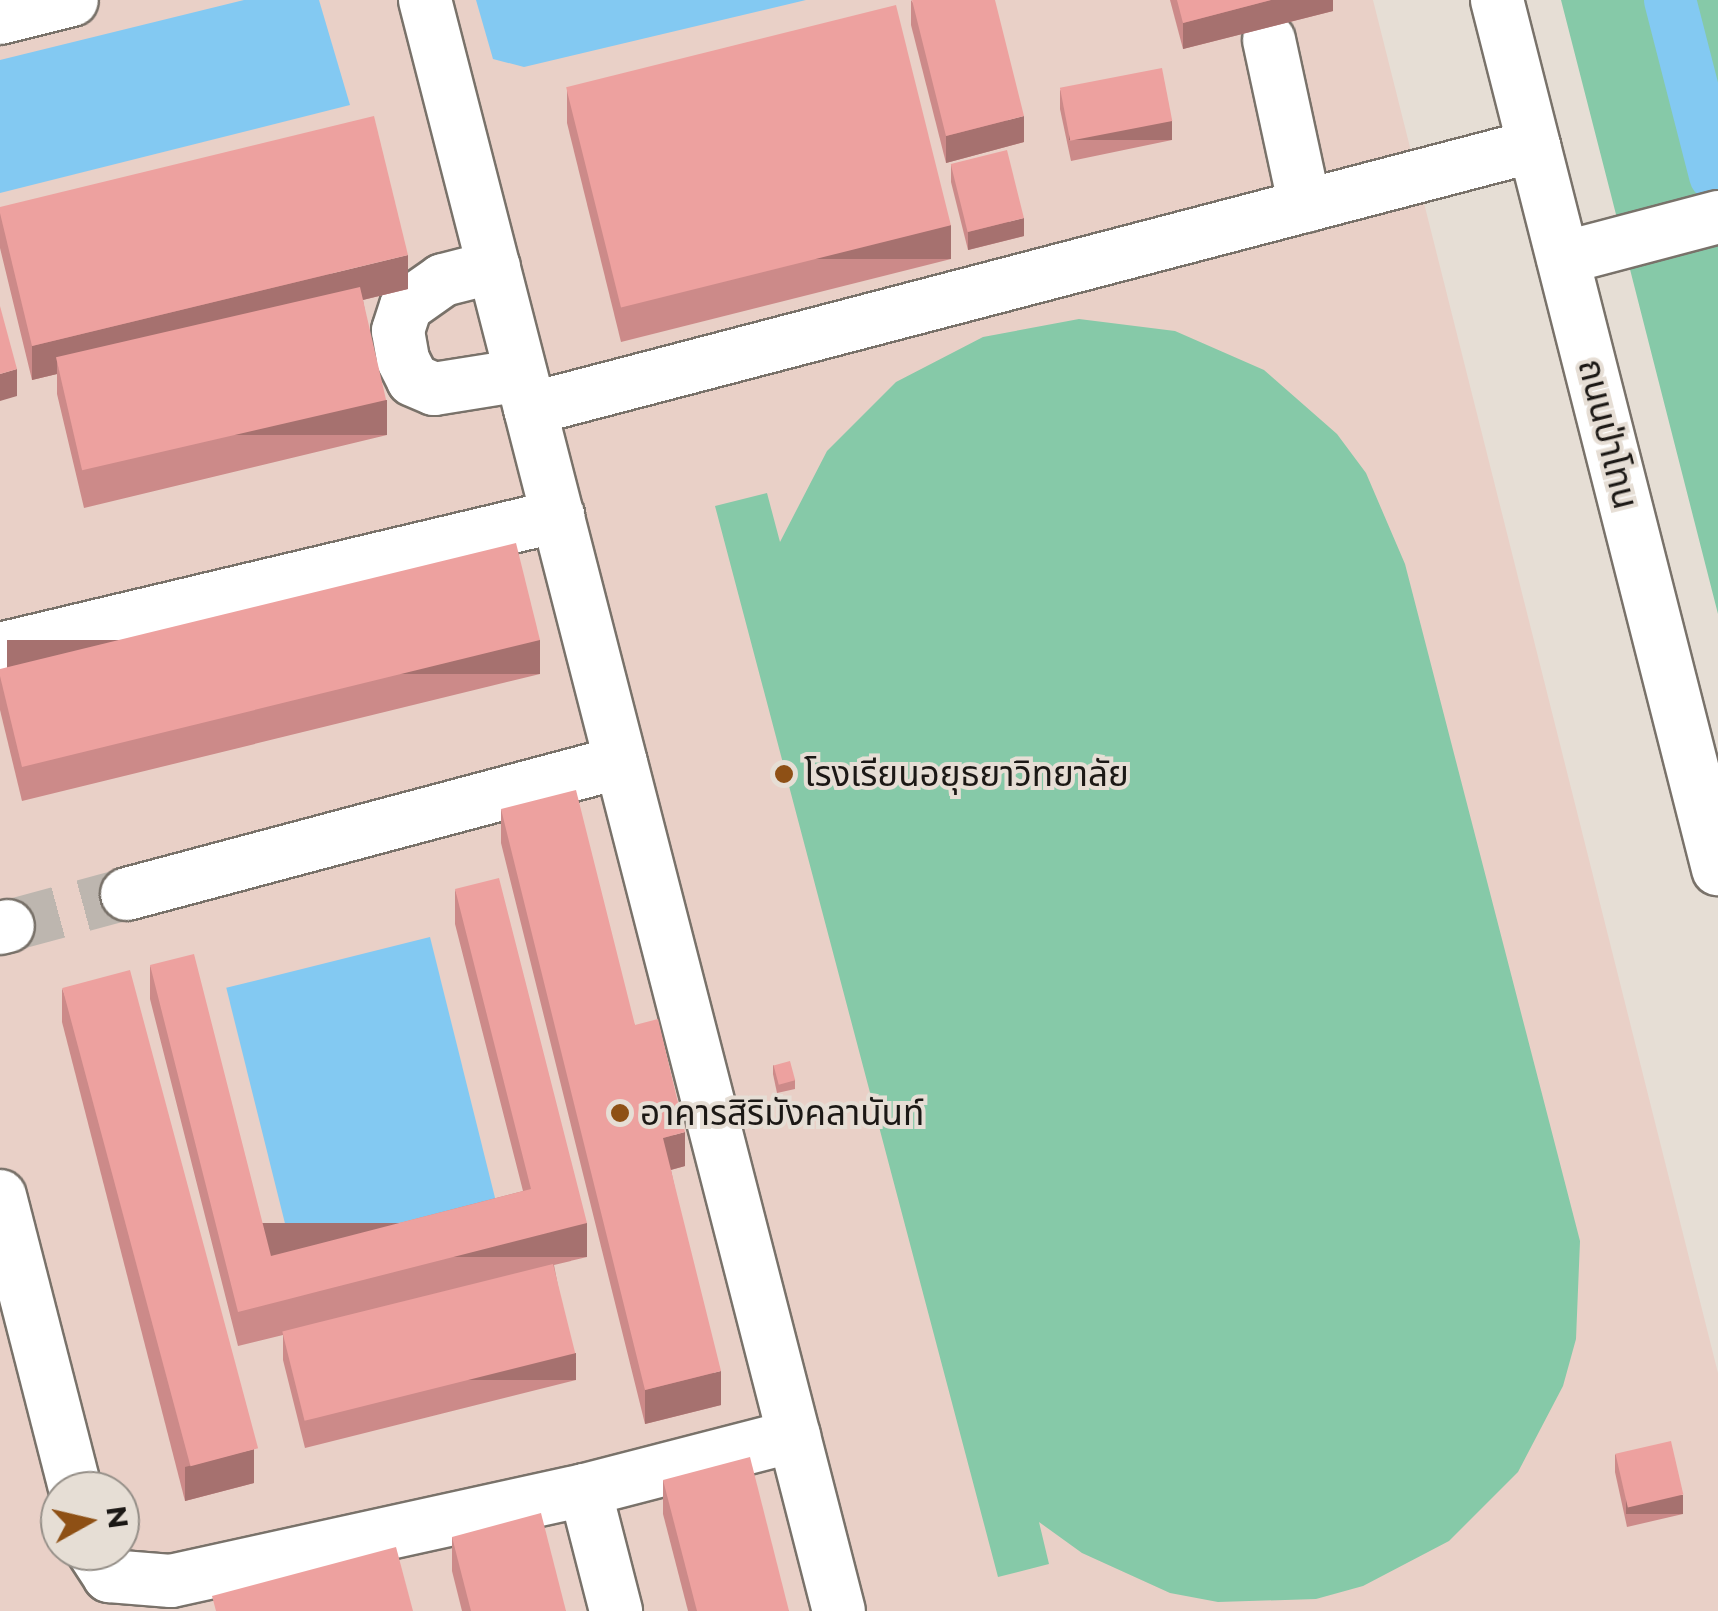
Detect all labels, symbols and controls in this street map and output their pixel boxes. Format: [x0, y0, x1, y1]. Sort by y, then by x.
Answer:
street label: ถนนป่าโทน [1569, 355, 1647, 513]
place label: โรงเรียนอยุธยาวิทยาลัย [804, 753, 1129, 795]
marker: โรงเรียนอยุธยาวิทยาลัย [773, 763, 795, 785]
place label: อาคารสิริมังคลานันท์ [640, 1092, 924, 1134]
marker: อาคารสิริมังคลานันท์ [609, 1102, 631, 1124]
north arrow [40, 1471, 140, 1571]
text: N [99, 1504, 136, 1531]

